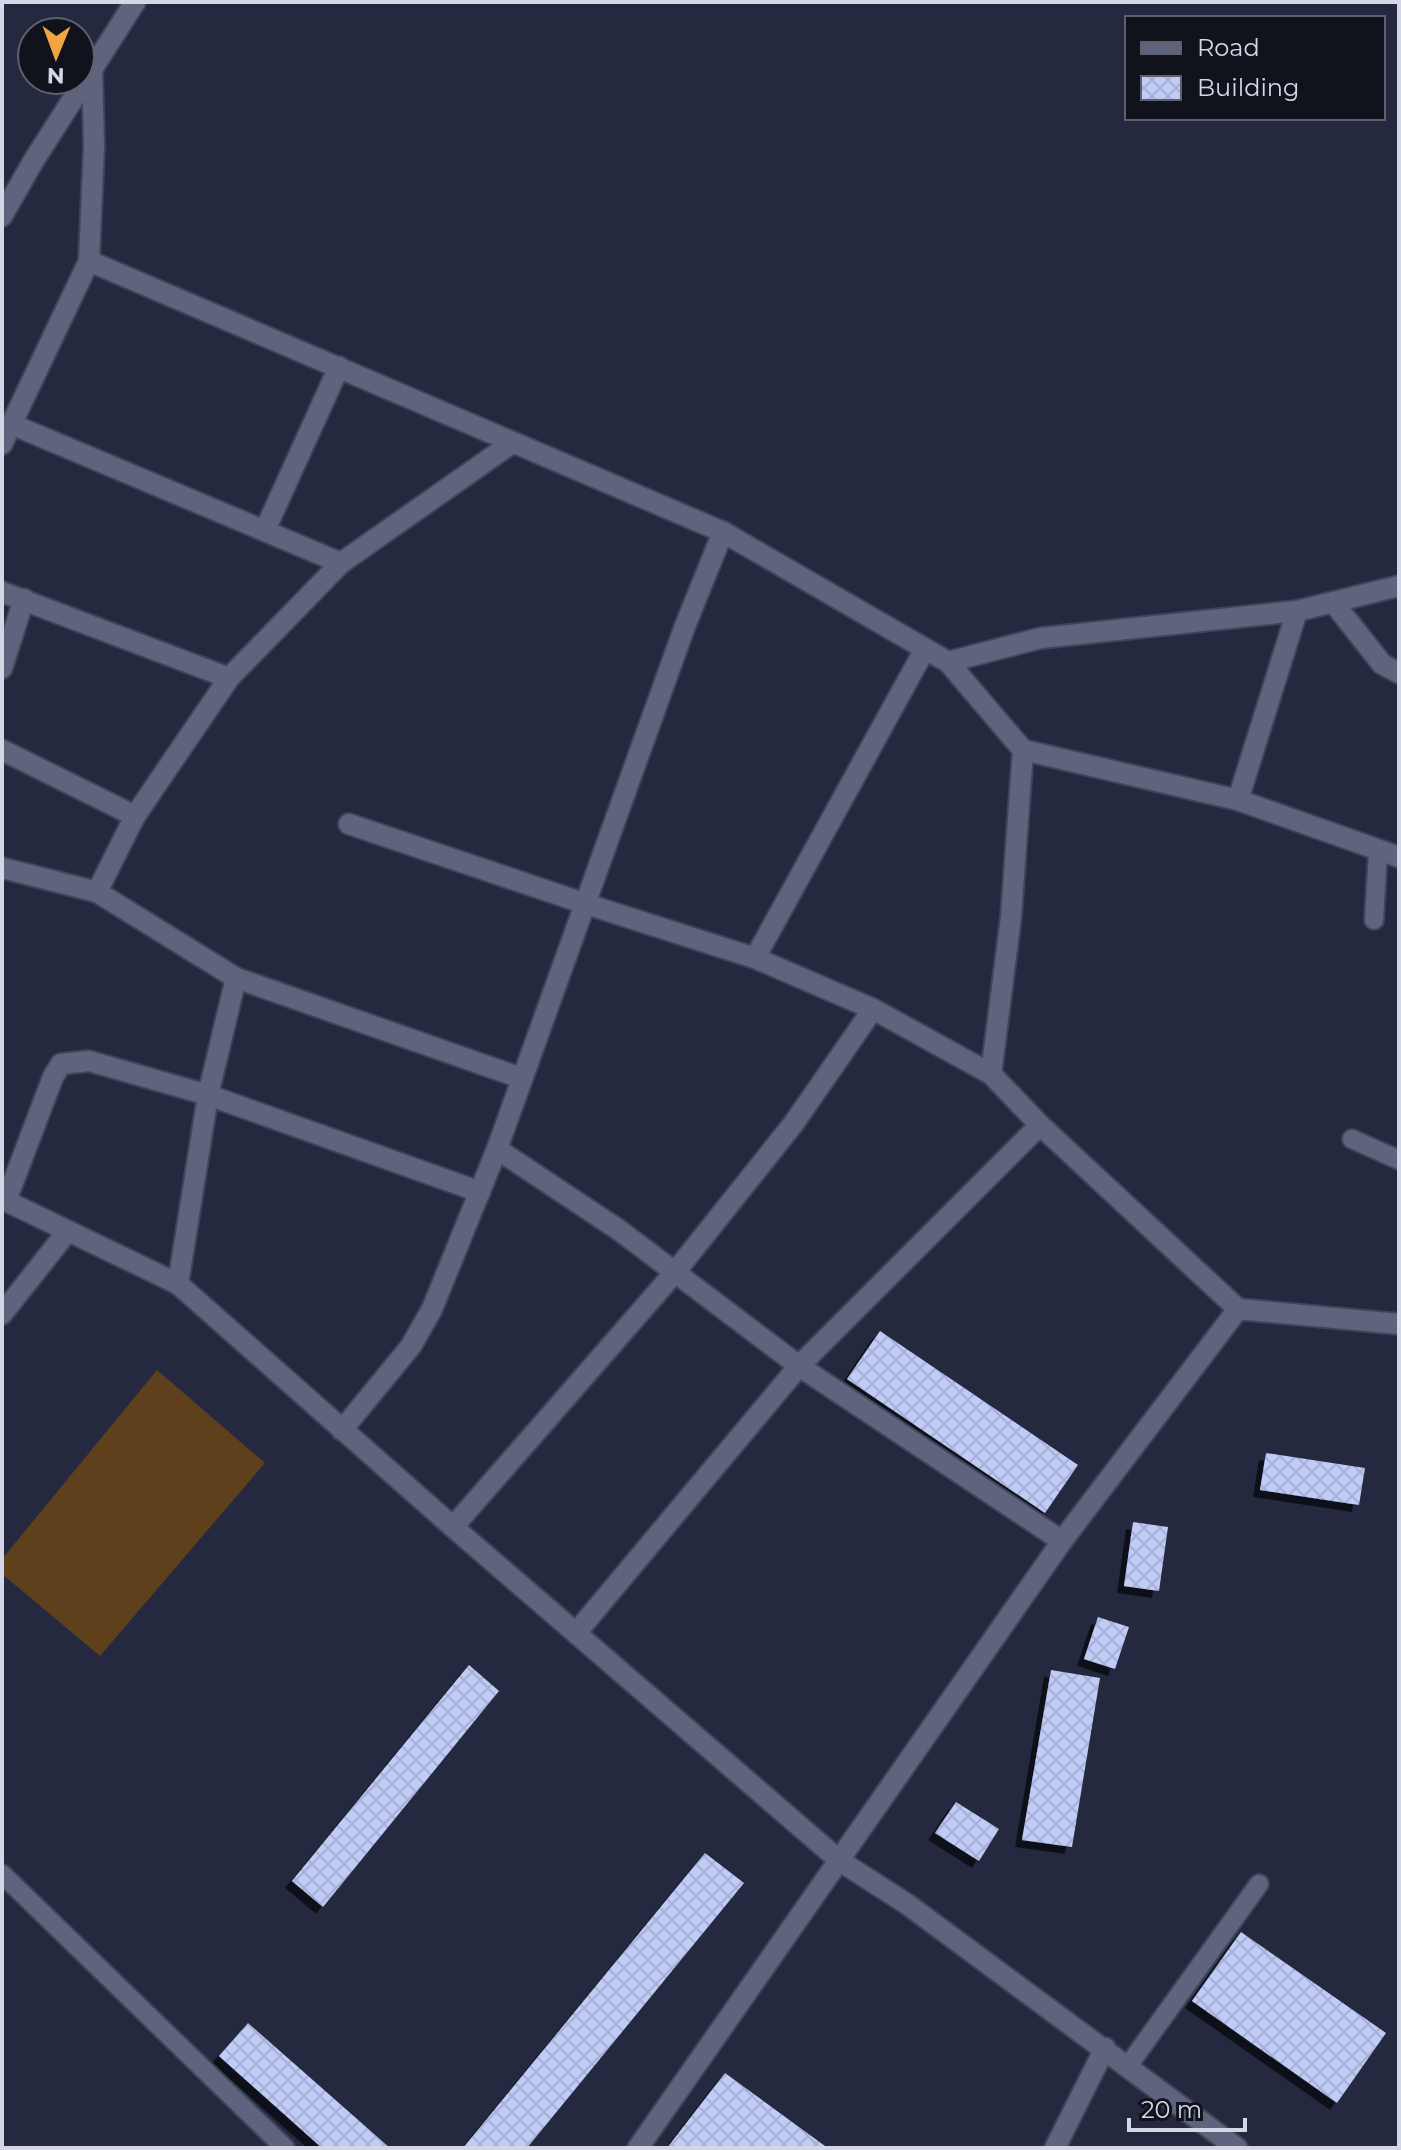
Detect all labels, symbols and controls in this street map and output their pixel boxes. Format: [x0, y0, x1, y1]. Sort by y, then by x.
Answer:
north arrow [16, 16, 96, 96]
legend [1125, 16, 1385, 120]
text: Road [1197, 33, 1260, 62]
text: N [47, 62, 65, 89]
text: Building [1197, 73, 1300, 102]
scale bar [1129, 2082, 1245, 2132]
text: 20 m [1141, 2095, 1202, 2124]

